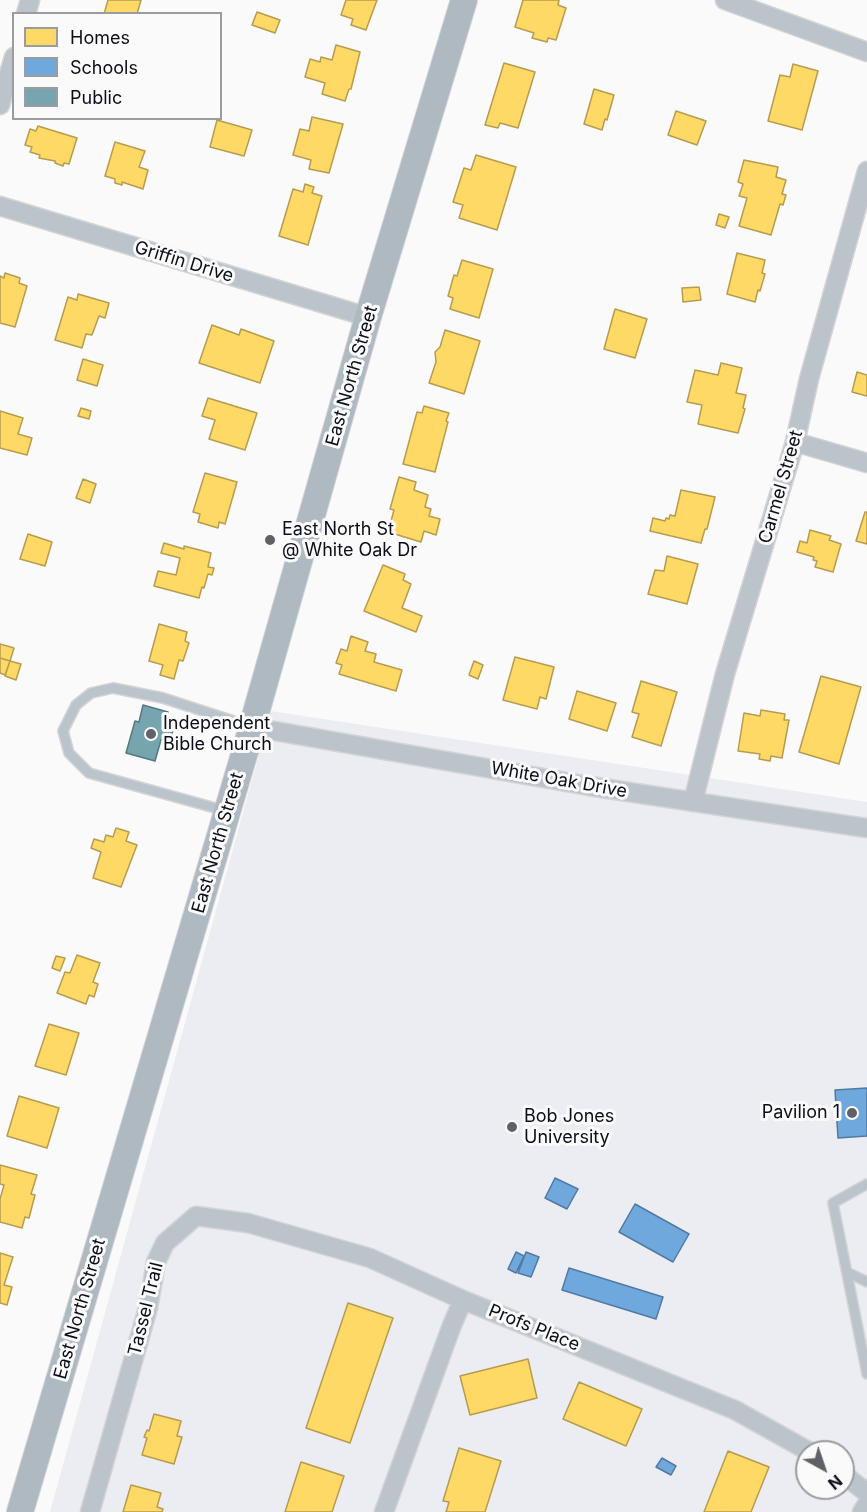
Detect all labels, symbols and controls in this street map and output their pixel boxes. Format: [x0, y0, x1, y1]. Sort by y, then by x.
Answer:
legend [12, 12, 222, 120]
text: Homes [70, 27, 130, 48]
text: Schools [70, 57, 138, 78]
text: Public [70, 87, 122, 108]
street label: Griffin Drive [132, 237, 236, 287]
street label: East North Street [322, 303, 382, 449]
street label: Carmel Street [755, 428, 807, 546]
place label: East North St @ White Oak Dr [282, 519, 417, 562]
marker: East North St @ White Oak Dr [263, 533, 277, 547]
place label: Independent Bible Church [163, 713, 272, 756]
marker: Independent Bible Church [144, 727, 158, 741]
street label: White Oak Drive [489, 757, 629, 803]
street label: East North Street [188, 770, 248, 916]
place label: Pavilion 1 [762, 1102, 840, 1124]
place label: Bob Jones University [524, 1106, 614, 1148]
marker: Pavilion 1 [845, 1106, 859, 1120]
marker: Bob Jones University [505, 1120, 519, 1134]
street label: East North Street [50, 1236, 110, 1382]
street label: Tassel Trail [124, 1260, 168, 1358]
street label: Profs Place [485, 1300, 583, 1356]
north arrow [795, 1440, 855, 1500]
text: N [824, 1471, 846, 1494]

